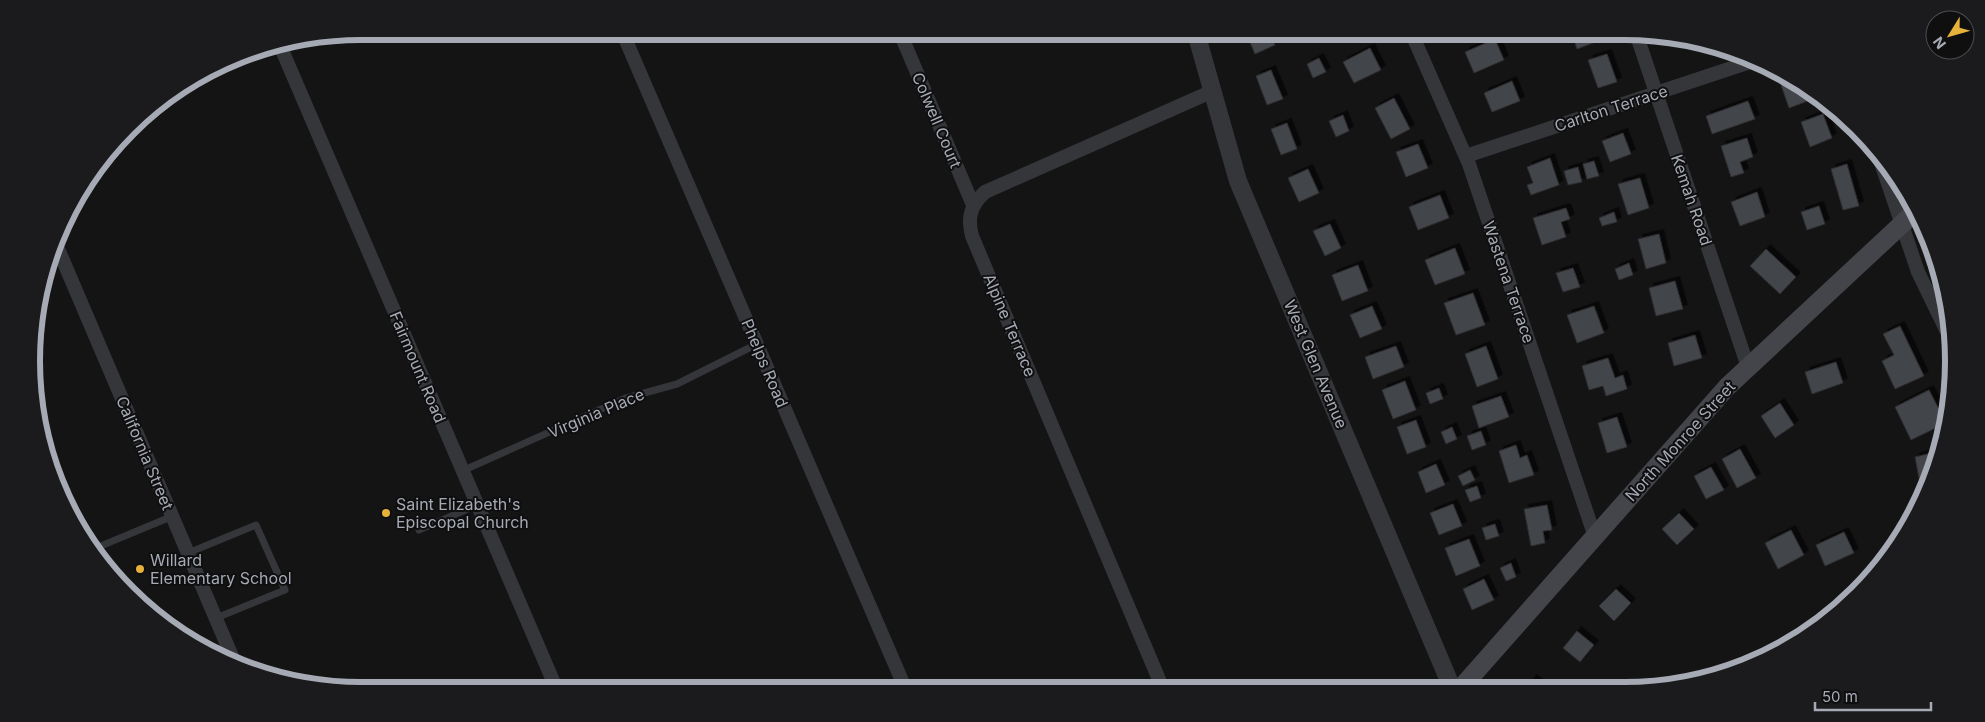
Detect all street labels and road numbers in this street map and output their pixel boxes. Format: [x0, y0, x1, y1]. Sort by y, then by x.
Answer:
street label: Colwell Court [908, 69, 966, 171]
street label: Carlton Terrace [1552, 80, 1670, 136]
street label: Kemah Road [1667, 152, 1717, 248]
street label: Wastena Terrace [1479, 218, 1539, 346]
street label: Alpine Terrace [979, 270, 1041, 380]
street label: West Glen Avenue [1280, 297, 1352, 431]
street label: Fairmount Road [386, 308, 450, 426]
street label: Phelps Road [737, 316, 793, 410]
street label: North Monroe Street [1621, 377, 1739, 505]
street label: Virginia Place [545, 384, 647, 442]
street label: California Street [112, 393, 178, 513]

